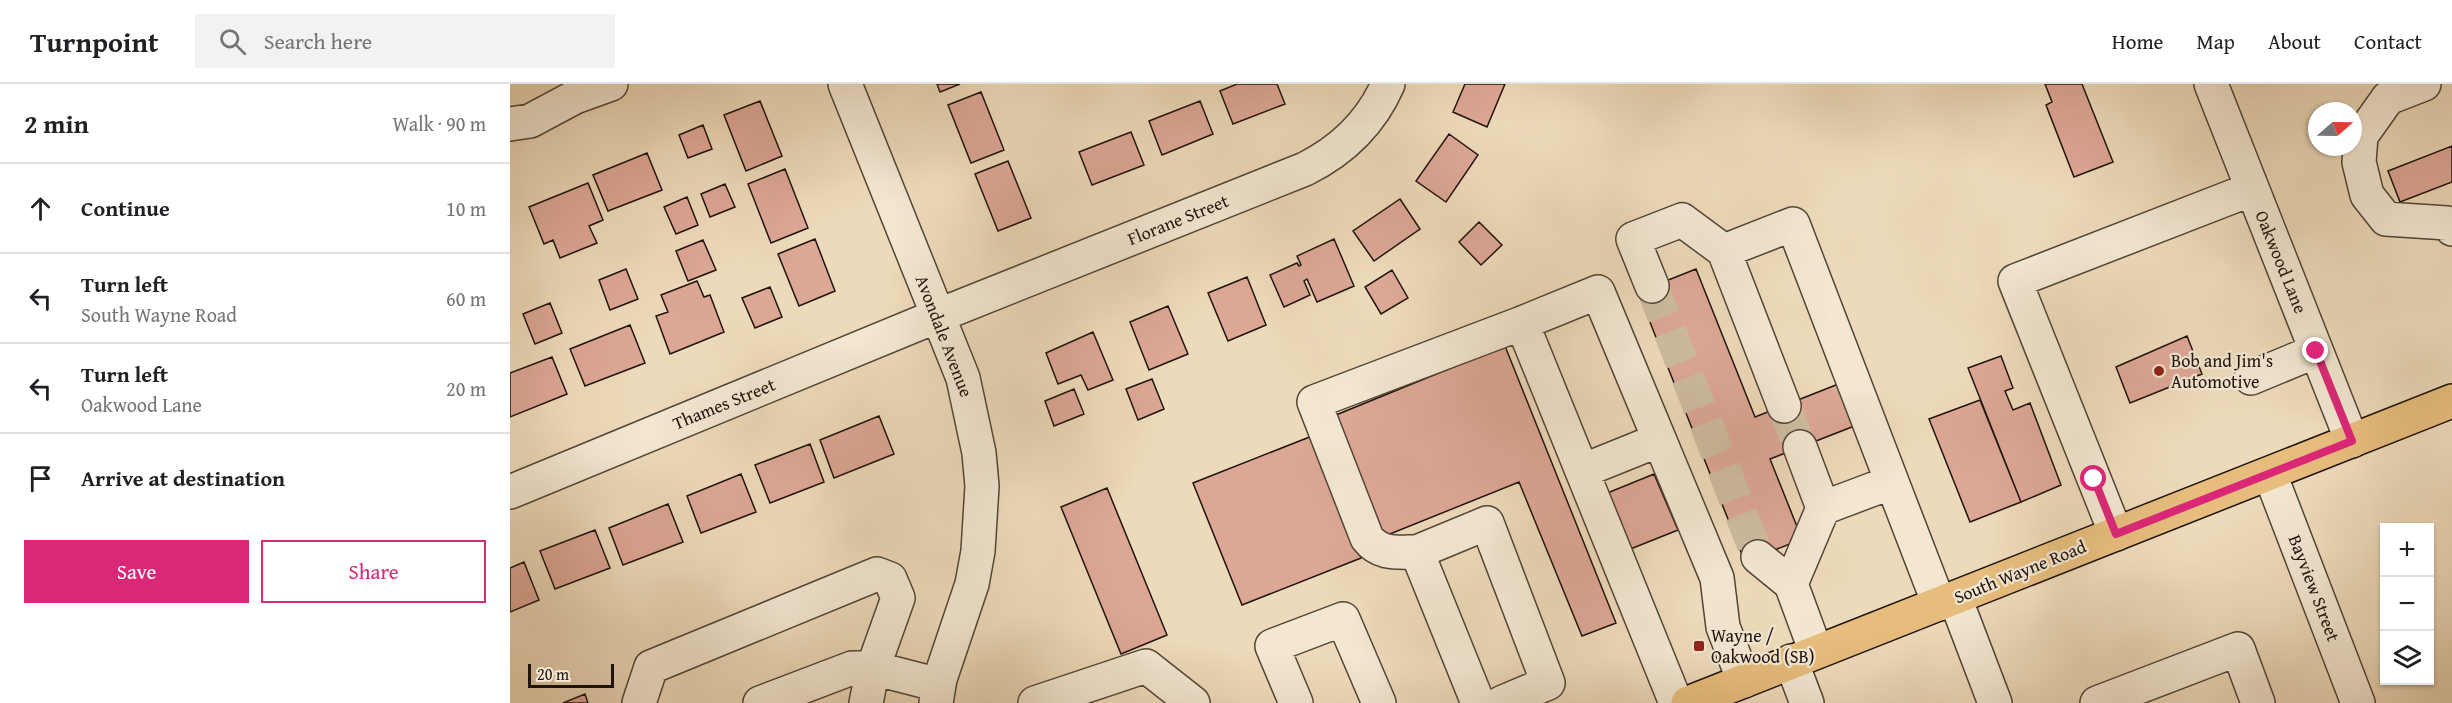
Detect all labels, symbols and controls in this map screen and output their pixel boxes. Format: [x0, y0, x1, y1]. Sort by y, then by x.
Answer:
search box [195, 14, 615, 68]
text: Turnpoint [30, 21, 159, 62]
icon: search [216, 25, 249, 58]
text: Search here [264, 25, 372, 57]
text: Home [2112, 26, 2163, 57]
text: Map [2196, 26, 2235, 57]
text: About [2268, 26, 2321, 57]
text: Contact [2354, 26, 2422, 57]
north arrow [2308, 102, 2362, 156]
text: 2 min [24, 104, 89, 143]
text: Walk · 90 m [392, 109, 486, 138]
street label: Florane Street [1123, 187, 1233, 252]
icon: ahead [24, 192, 57, 225]
text: Continue [81, 192, 170, 224]
text: 10 m [446, 194, 486, 223]
street label: Oakwood Lane [2249, 206, 2314, 317]
text: Turn left [81, 268, 168, 300]
street label: Avondale Avenue [909, 271, 980, 401]
icon: left [24, 282, 57, 315]
text: 60 m [446, 284, 486, 313]
text: South Wayne Road [81, 300, 237, 329]
route end [2302, 337, 2328, 363]
place label: Bob and Jim's Automotive [2171, 347, 2273, 395]
text: Turn left [81, 358, 168, 390]
marker: Bob and Jim's Automotive [2152, 364, 2166, 378]
street label: Thames Street [668, 370, 780, 436]
icon: left [24, 372, 57, 405]
text: 20 m [446, 374, 486, 403]
text: Oakwood Lane [81, 390, 202, 419]
icon: arrive [24, 462, 57, 495]
text: Arrive at destination [81, 462, 285, 494]
route start [2080, 465, 2106, 491]
map controls [2380, 523, 2434, 685]
button: + [2380, 523, 2434, 577]
street label: Bayview Street [2282, 531, 2347, 646]
street label: South Wayne Road [1950, 533, 2090, 610]
button: Save [24, 540, 249, 603]
button: Share [261, 540, 486, 603]
button: − [2380, 577, 2434, 631]
place label: Wayne / Oakwood (SB) [1711, 622, 1815, 670]
button: layers [2380, 631, 2434, 685]
marker: Wayne / Oakwood (SB) [1692, 639, 1706, 653]
scale bar [528, 661, 614, 688]
text: 20 m [537, 662, 569, 686]

